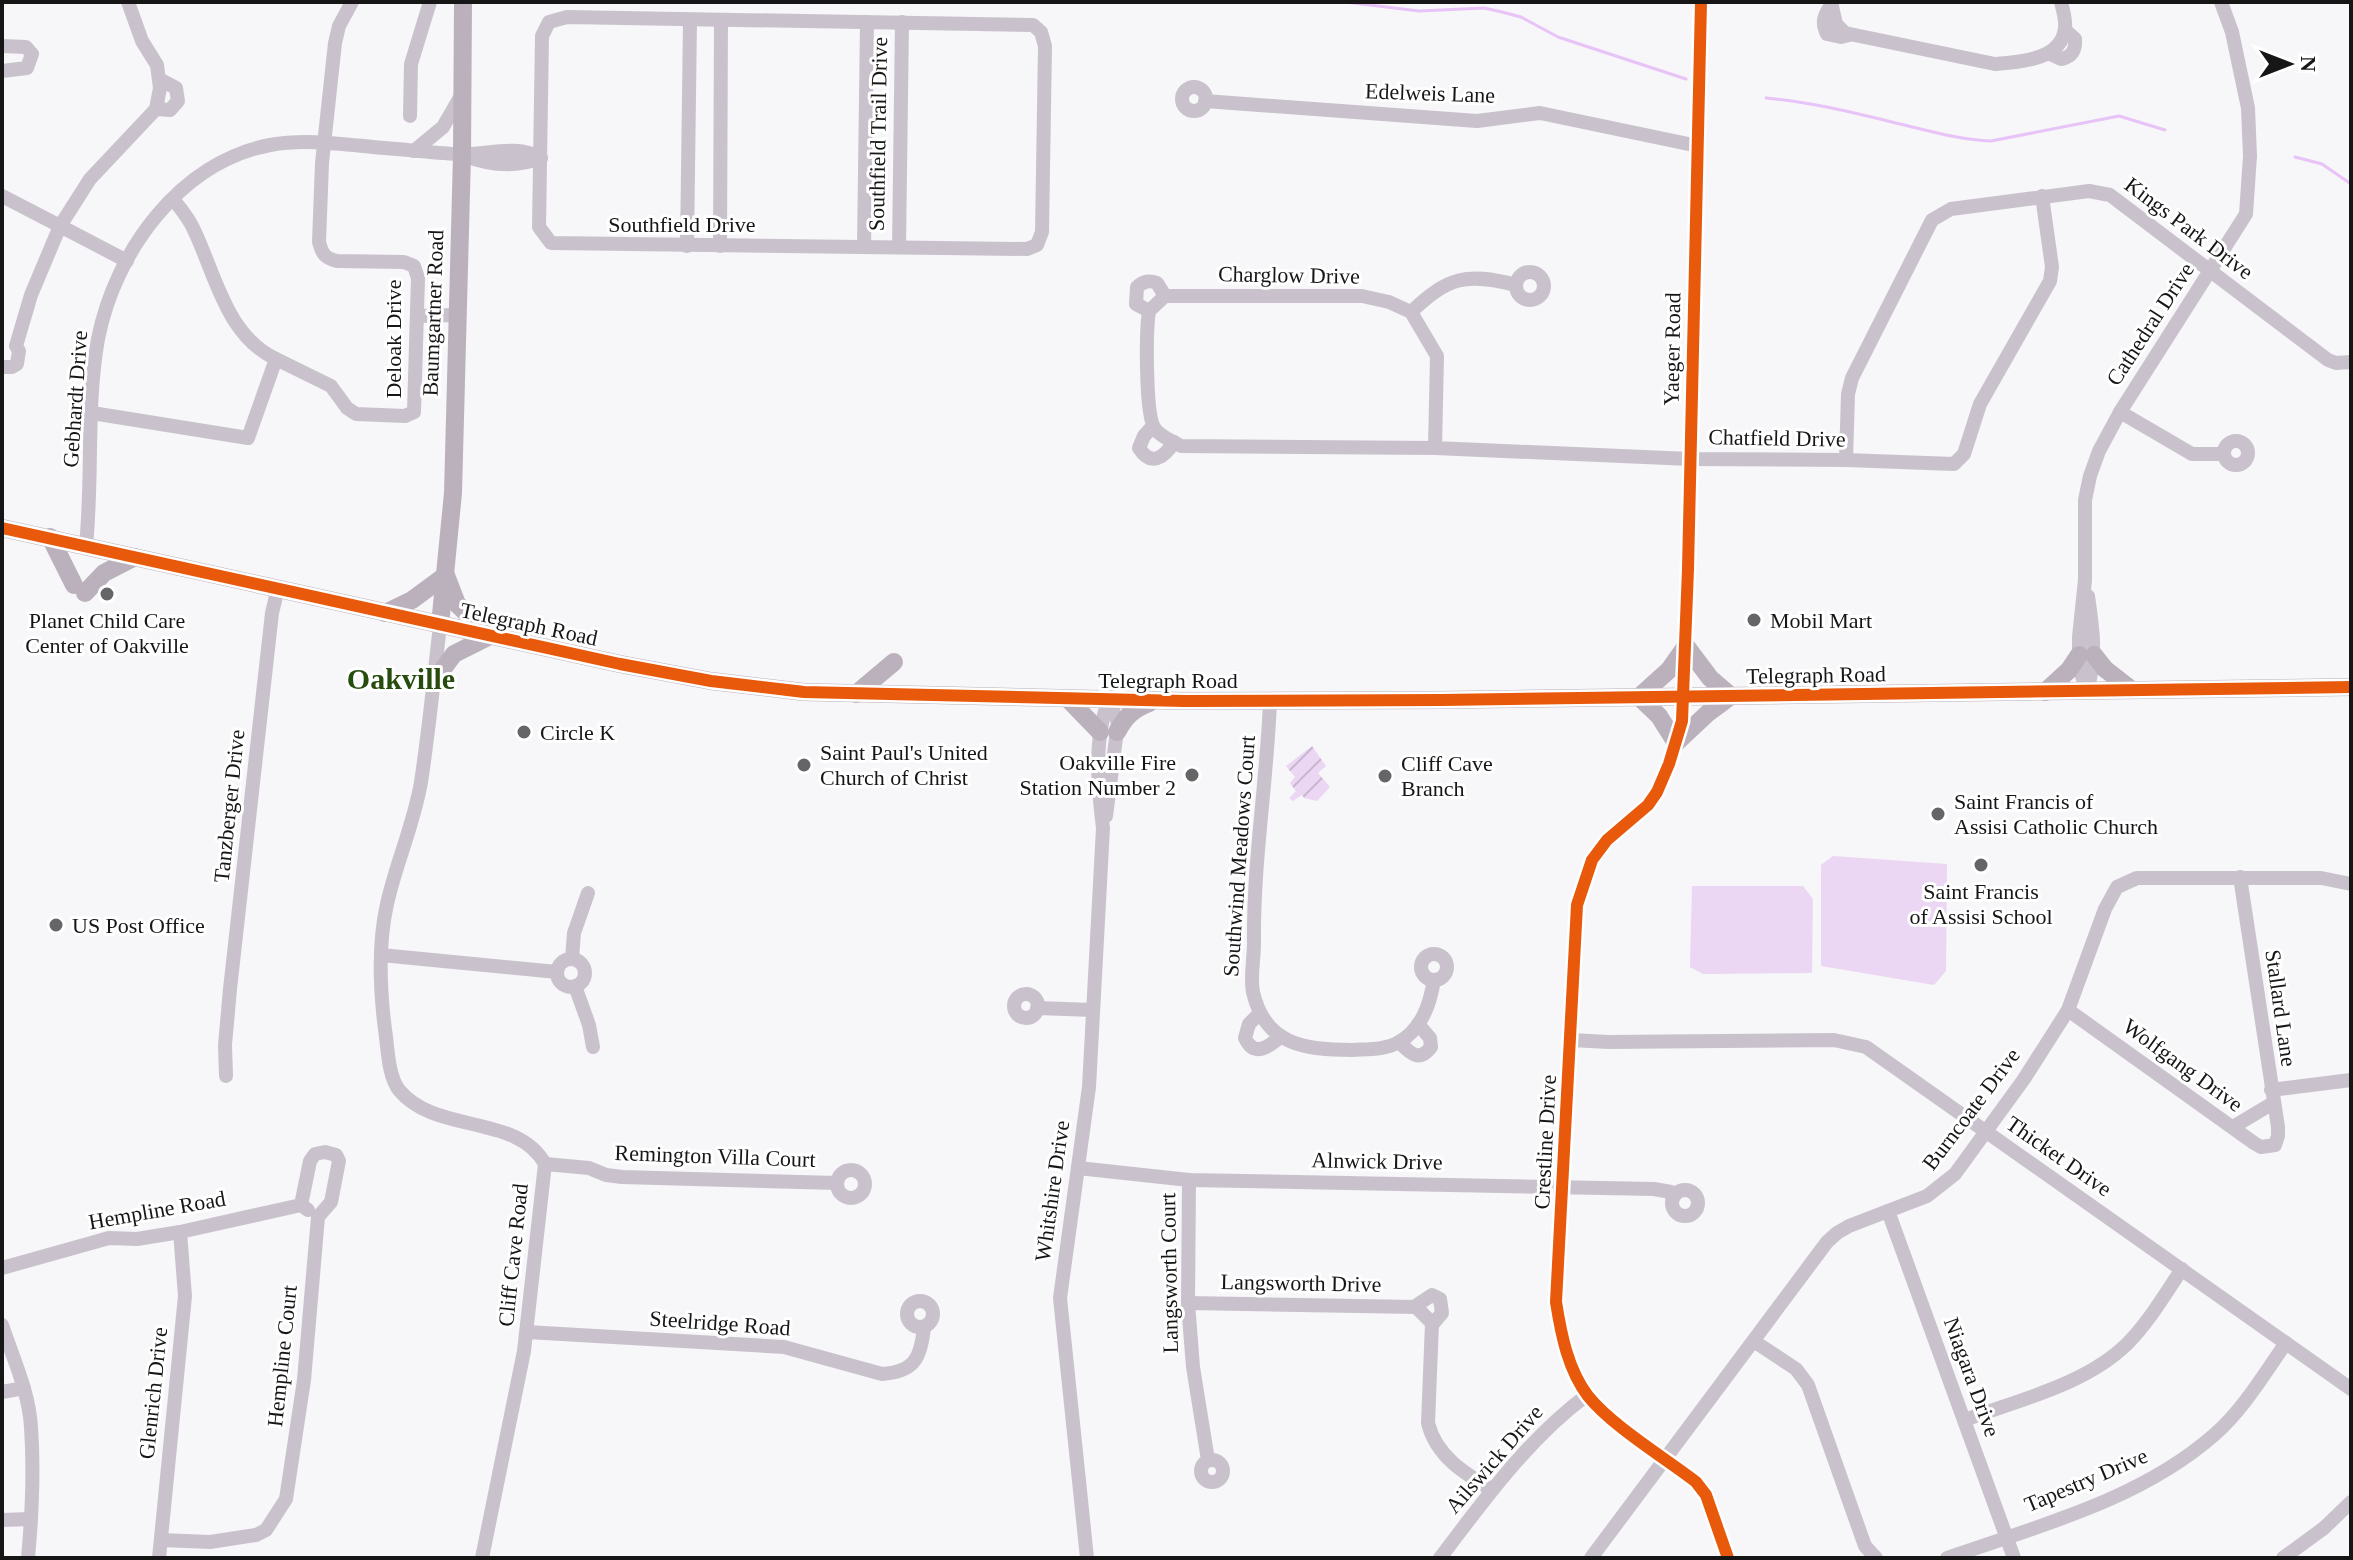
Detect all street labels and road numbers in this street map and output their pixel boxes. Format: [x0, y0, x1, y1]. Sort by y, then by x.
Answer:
street label: Southfield Trail Drive [864, 37, 892, 231]
street label: Edelweis Lane [1365, 78, 1495, 108]
street label: Kings Park Drive [2120, 172, 2258, 284]
street label: Southfield Drive [608, 212, 756, 237]
street label: Baumgartner Road [418, 229, 448, 397]
street label: Cathedral Drive [2101, 258, 2199, 390]
street label: Charglow Drive [1218, 261, 1360, 289]
street label: Deloak Drive [381, 279, 406, 399]
street label: Yaeger Road [1659, 292, 1685, 406]
street label: Gebhardt Drive [58, 330, 92, 468]
street label: Chatfield Drive [1708, 424, 1846, 452]
street label: Telegraph Road [458, 597, 600, 651]
street label: Telegraph Road [1746, 661, 1886, 689]
street label: Telegraph Road [1098, 668, 1238, 693]
street label: Tanzberger Drive [209, 728, 249, 884]
street label: Southwind Meadows Court [1218, 734, 1260, 978]
street label: Stallard Lane [2260, 948, 2302, 1068]
street label: Wolfgang Drive [2118, 1013, 2248, 1117]
street label: Burncoate Drive [1917, 1043, 2025, 1175]
street label: Crestline Drive [1529, 1074, 1561, 1210]
street label: Thicket Drive [2002, 1111, 2116, 1201]
street label: Whitshire Drive [1030, 1119, 1074, 1263]
street label: Remington Villa Court [614, 1140, 816, 1172]
street label: Alnwick Drive [1311, 1147, 1443, 1175]
street label: Cliff Cave Road [493, 1182, 533, 1328]
street label: Hempline Road [87, 1186, 227, 1234]
street label: Langsworth Court [1155, 1192, 1183, 1354]
street label: Langsworth Drive [1220, 1269, 1382, 1297]
street label: Hempline Court [262, 1284, 302, 1428]
street label: Steelridge Road [649, 1306, 791, 1340]
street label: Niagara Drive [1939, 1314, 2005, 1440]
street label: Glenrich Drive [134, 1326, 172, 1460]
street label: Ailswick Drive [1440, 1400, 1548, 1518]
street label: Tapestry Drive [2021, 1443, 2151, 1517]

